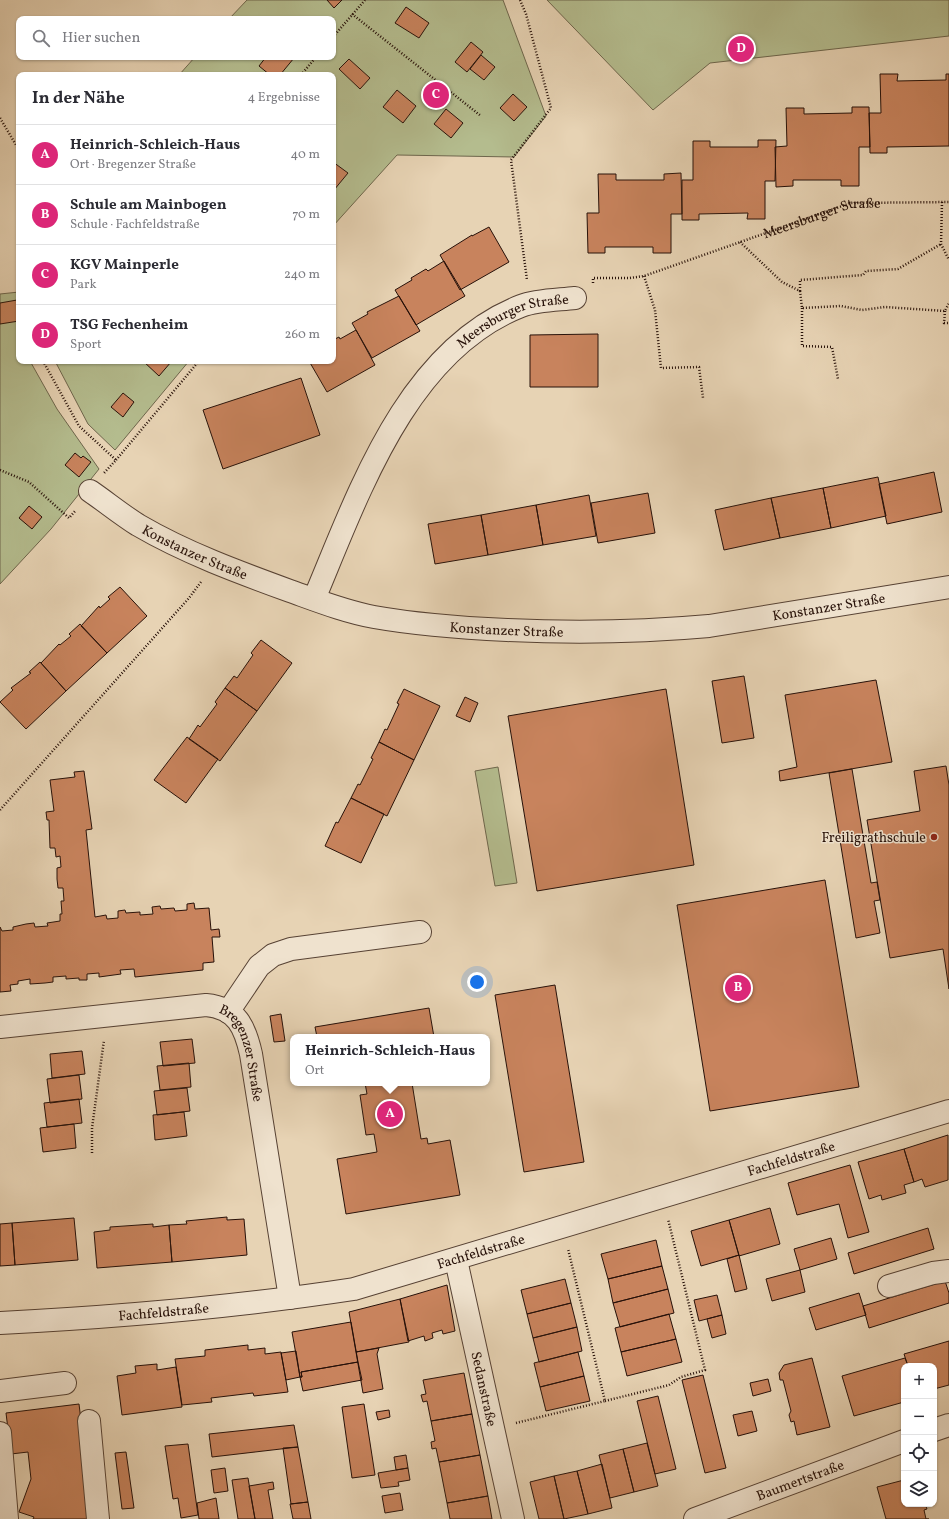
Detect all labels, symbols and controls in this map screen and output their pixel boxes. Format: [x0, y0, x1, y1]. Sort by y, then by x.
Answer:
search box [16, 16, 336, 60]
icon: search [30, 27, 52, 49]
text: Hier suchen [62, 28, 140, 49]
pin: D [728, 34, 754, 64]
pin: C [423, 80, 449, 110]
text: In der Nähe [32, 87, 125, 110]
text: 4 Ergebnisse [247, 89, 320, 107]
text: Heinrich-Schleich-Haus [70, 135, 240, 156]
text: A [40, 146, 50, 164]
text: 40 m [291, 146, 320, 164]
text: Ort · Bregenzer Straße [70, 156, 196, 174]
text: Schule am Mainbogen [70, 195, 227, 216]
street label: Meersburger Straße [761, 195, 881, 244]
text: B [41, 206, 49, 224]
text: 70 m [292, 206, 320, 224]
text: Schule · Fachfeldstraße [70, 216, 200, 234]
text: KGV Mainperle [70, 255, 179, 276]
text: C [41, 266, 49, 284]
text: 240 m [284, 266, 320, 284]
text: Park [70, 276, 97, 294]
street label: Meersburger Straße [453, 291, 570, 353]
text: TSG Fechenheim [70, 315, 188, 336]
text: D [40, 326, 50, 344]
text: 260 m [285, 326, 320, 344]
text: Sport [70, 336, 102, 354]
street label: Konstanzer Straße [138, 521, 250, 585]
street label: Konstanzer Straße [771, 589, 887, 627]
street label: Konstanzer Straße [449, 619, 564, 643]
place label: Freiligrathschule [821, 829, 926, 848]
marker: Freiligrathschule [929, 832, 939, 842]
your location [467, 972, 487, 992]
pin: B [725, 973, 751, 1003]
street label: Bregenzer Straße [216, 1001, 267, 1104]
popup [290, 1034, 490, 1086]
text: Heinrich-Schleich-Haus [305, 1041, 475, 1062]
text: Ort [305, 1062, 324, 1080]
pin: A [377, 1099, 403, 1129]
street label: Fachfeldstraße [745, 1137, 838, 1182]
street label: Fachfeldstraße [435, 1230, 528, 1275]
street label: Fachfeldstraße [118, 1299, 210, 1326]
street label: Sedanstraße [465, 1350, 500, 1429]
map controls [901, 1363, 937, 1507]
button: + [901, 1363, 937, 1399]
button: − [901, 1399, 937, 1435]
button: locate [901, 1435, 937, 1471]
street label: Baumertstraße [754, 1456, 847, 1506]
button: layers [901, 1471, 937, 1507]

